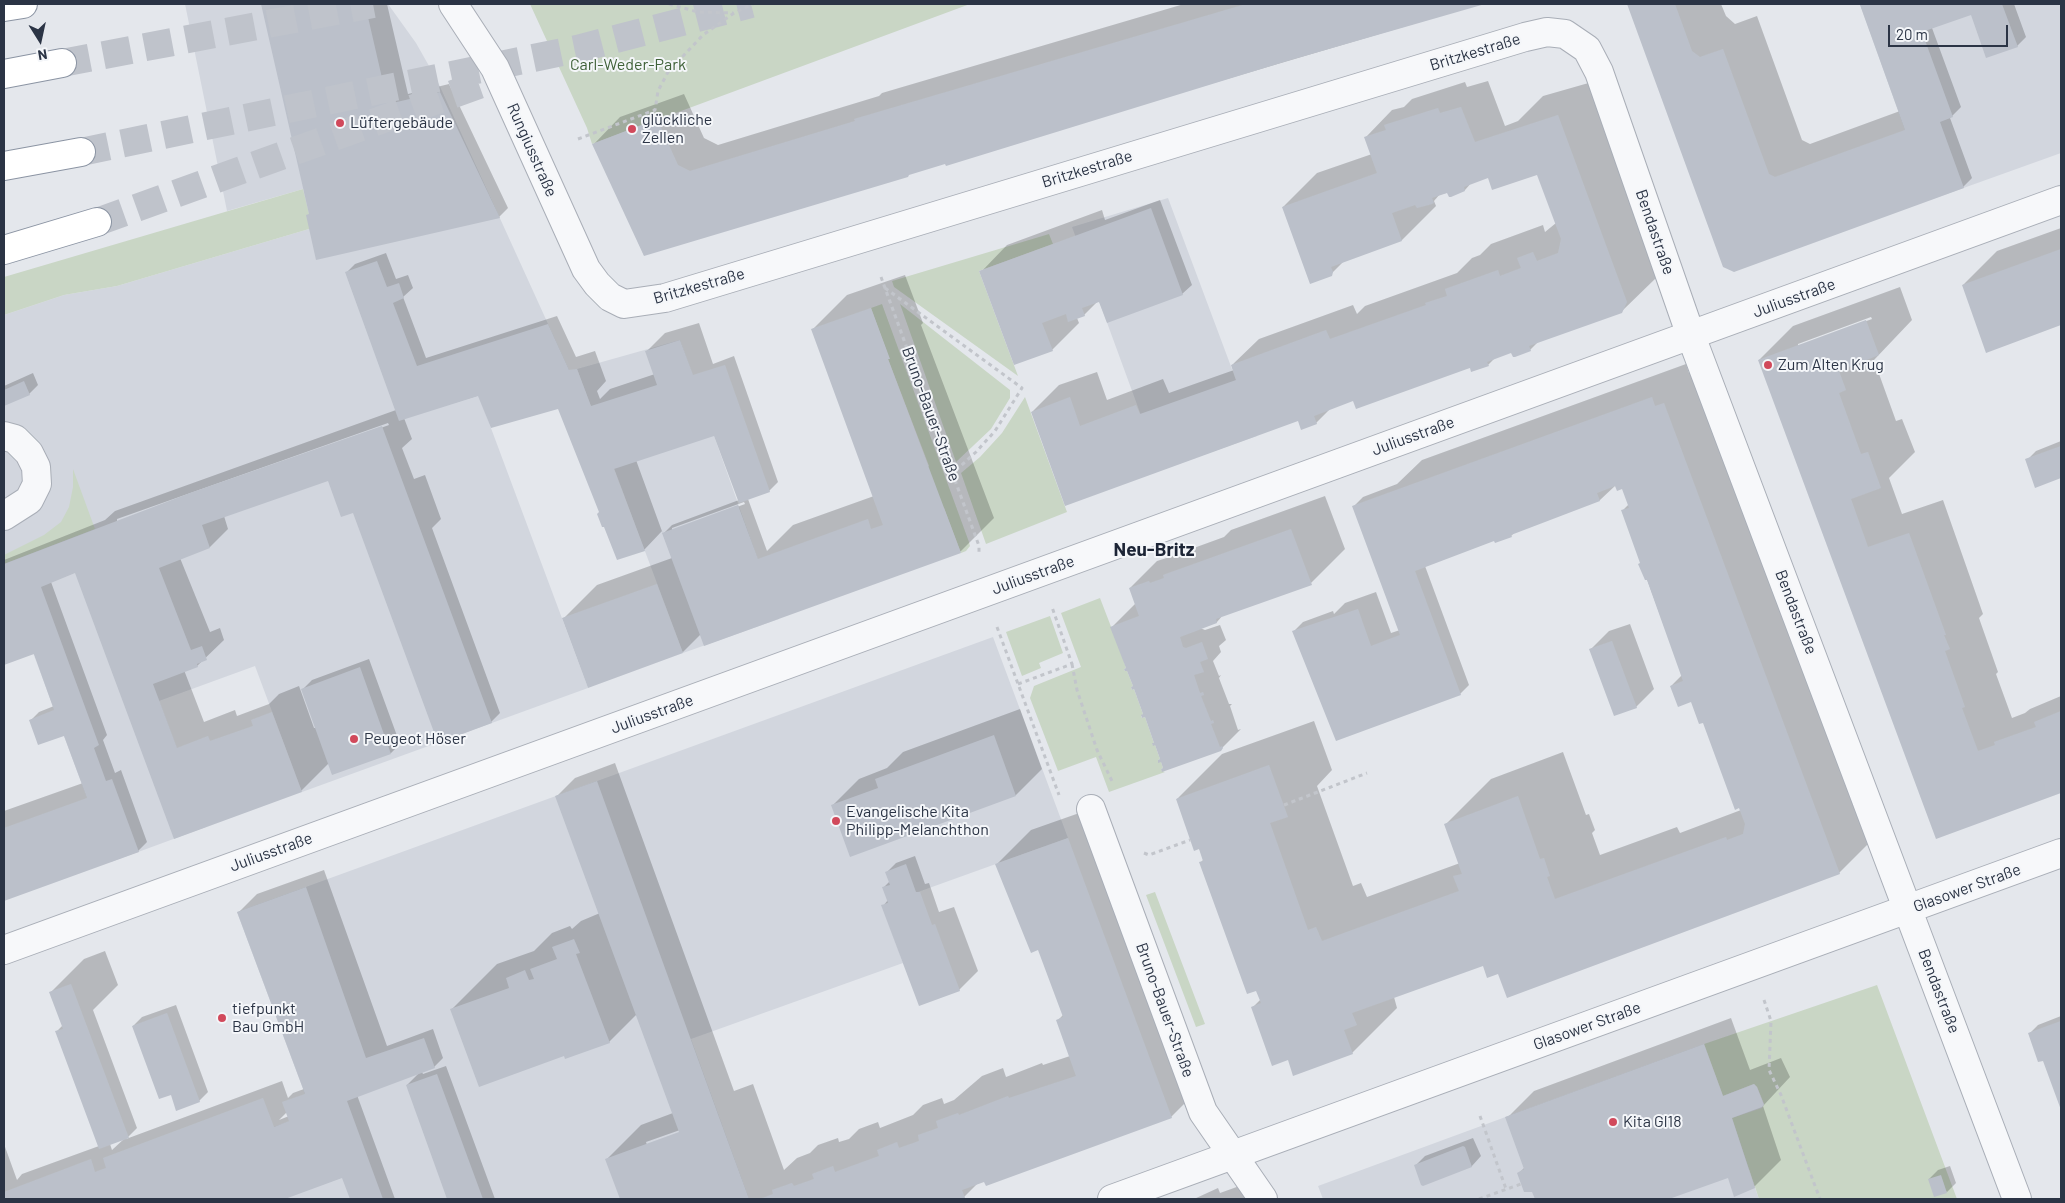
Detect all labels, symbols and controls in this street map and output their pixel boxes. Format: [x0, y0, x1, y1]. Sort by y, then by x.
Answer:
north arrow [15, 15, 65, 65]
scale bar [1890, 15, 2010, 47]
text: 20 m [1896, 25, 1928, 43]
street label: Britzkestraße [1427, 29, 1523, 75]
text: N [37, 46, 49, 64]
park label: Carl-Weder-Park [570, 55, 686, 75]
street label: Rungiusstraße [503, 100, 561, 200]
place label: glückliche Zellen [642, 110, 712, 148]
place label: Lüftergebäude [350, 113, 453, 133]
marker: Lüftergebäude [334, 117, 346, 129]
marker: glückliche Zellen [626, 123, 638, 135]
street label: Britzkestraße [1039, 146, 1135, 192]
street label: Bendastraße [1631, 187, 1679, 277]
street label: Britzkestraße [651, 264, 747, 308]
street label: Juliusstraße [1750, 274, 1838, 322]
street label: Bruno-Bauer-Straße [898, 344, 964, 484]
place label: Zum Alten Krug [1778, 355, 1884, 375]
marker: Zum Alten Krug [1762, 359, 1774, 371]
street label: Juliusstraße [1369, 412, 1457, 460]
district label: Neu-Britz [1114, 539, 1194, 561]
street label: Juliusstraße [989, 551, 1077, 599]
street label: Bendastraße [1771, 567, 1821, 657]
street label: Juliusstraße [608, 690, 696, 738]
place label: Peugeot Höser [364, 729, 466, 749]
marker: Peugeot Höser [348, 733, 360, 745]
place label: Evangelische Kita Philipp-Melanchthon [846, 802, 989, 840]
marker: Evangelische Kita Philipp-Melanchthon [830, 815, 842, 827]
street label: Juliusstraße [227, 828, 315, 876]
street label: Glasower Straße [1911, 860, 2023, 916]
street label: Bruno-Bauer-Straße [1132, 940, 1198, 1080]
street label: Bendastraße [1914, 946, 1964, 1036]
street label: Glasower Straße [1531, 998, 1643, 1054]
place label: tiefpunkt Bau GmbH [232, 999, 304, 1037]
marker: tiefpunkt Bau GmbH [216, 1012, 228, 1024]
place label: Kita Gl18 [1623, 1112, 1681, 1132]
marker: Kita Gl18 [1607, 1116, 1619, 1128]

